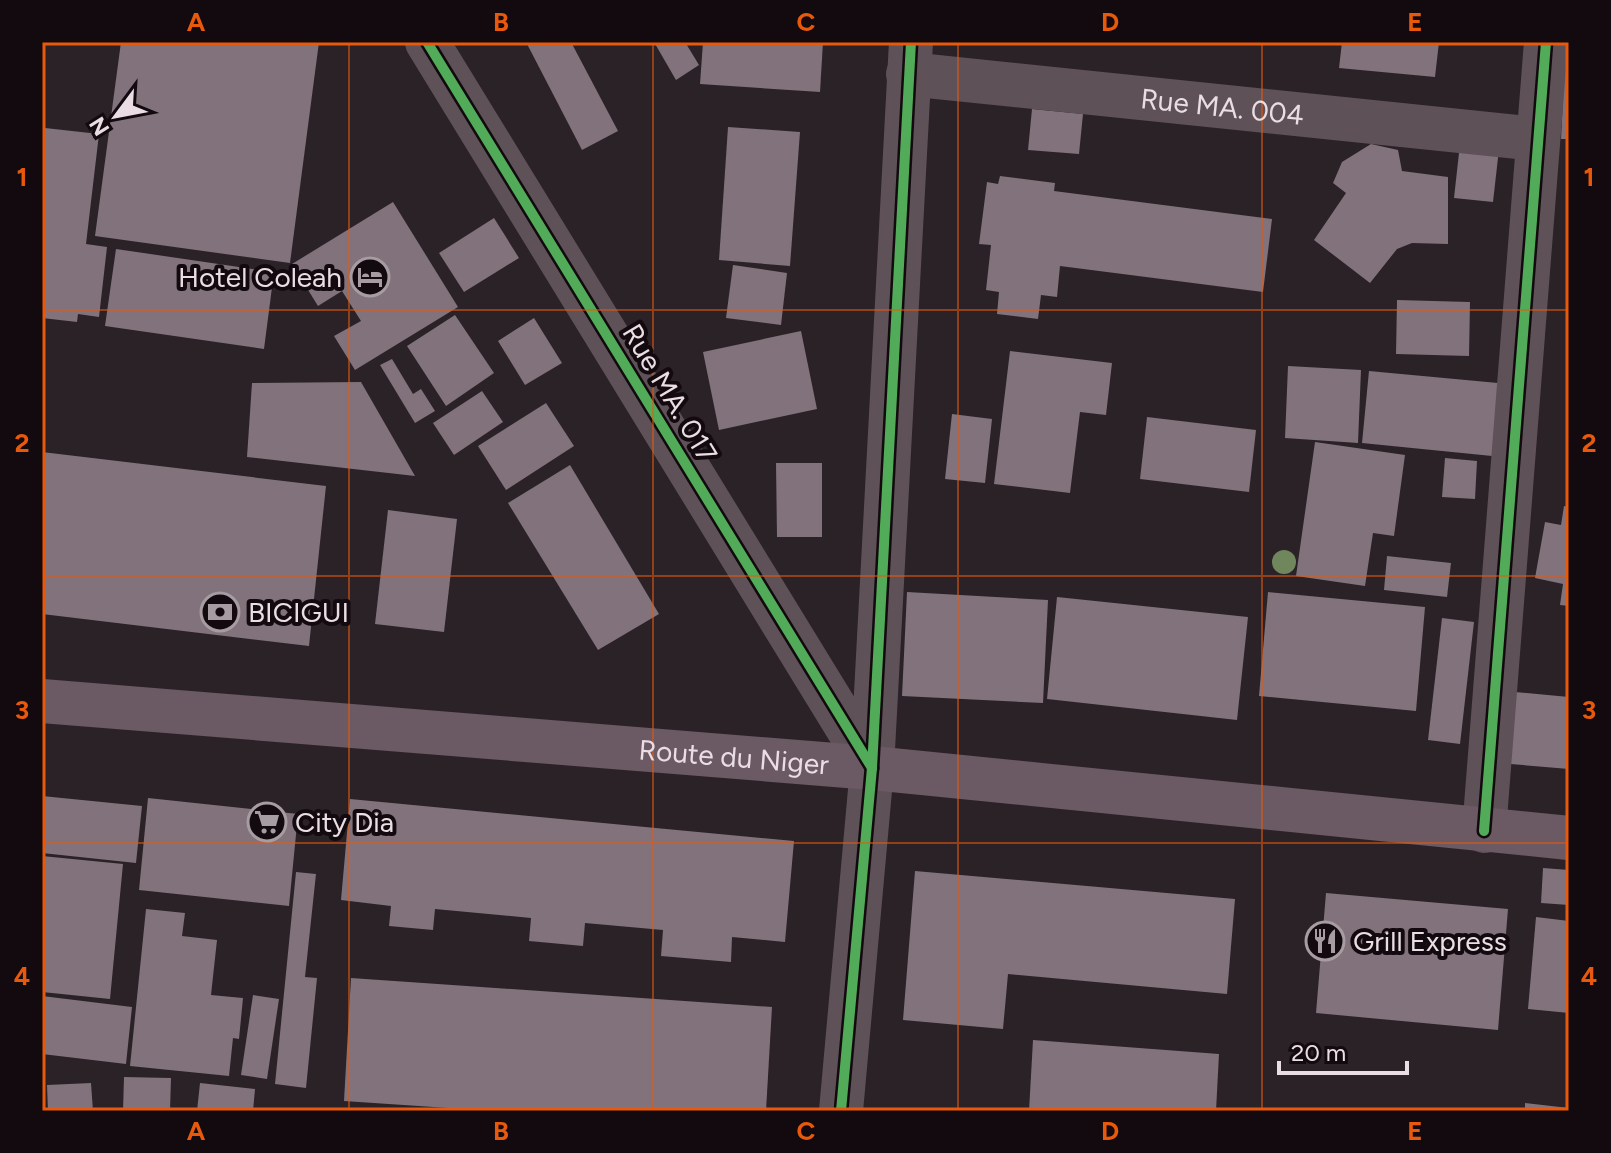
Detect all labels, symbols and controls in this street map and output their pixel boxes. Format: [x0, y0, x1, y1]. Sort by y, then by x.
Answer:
text: A [187, 6, 206, 38]
text: B [493, 6, 509, 38]
text: C [797, 6, 816, 38]
text: D [1101, 6, 1119, 38]
text: E [1407, 6, 1423, 38]
north arrow [76, 76, 156, 156]
street label: Rue MA. 004 [1139, 81, 1306, 132]
text: N [84, 112, 115, 141]
text: 1 [17, 161, 27, 193]
text: 1 [1584, 161, 1594, 193]
hotel icon: Hotel Coleah [349, 256, 391, 298]
place label: Hotel Coleah [178, 260, 342, 294]
street label: Rue MA. 017 [615, 318, 725, 468]
text: 2 [14, 427, 30, 459]
text: 2 [1581, 427, 1597, 459]
bank icon: BICIGUI [199, 591, 241, 633]
place label: BICIGUI [248, 595, 349, 629]
text: 3 [15, 694, 29, 726]
text: 3 [1582, 694, 1596, 726]
street label: Route du Niger [637, 732, 831, 781]
supermarket icon: City Dia [246, 801, 288, 843]
place label: City Dia [295, 805, 394, 839]
restaurant icon: Grill Express [1304, 920, 1346, 962]
place label: Grill Express [1353, 924, 1507, 958]
text: 4 [14, 960, 30, 992]
text: 4 [1581, 960, 1597, 992]
scale bar [1279, 1025, 1407, 1075]
text: 20 m [1291, 1038, 1346, 1067]
text: A [187, 1115, 206, 1147]
text: B [493, 1115, 509, 1147]
text: C [797, 1115, 816, 1147]
text: D [1101, 1115, 1119, 1147]
text: E [1407, 1115, 1423, 1147]

